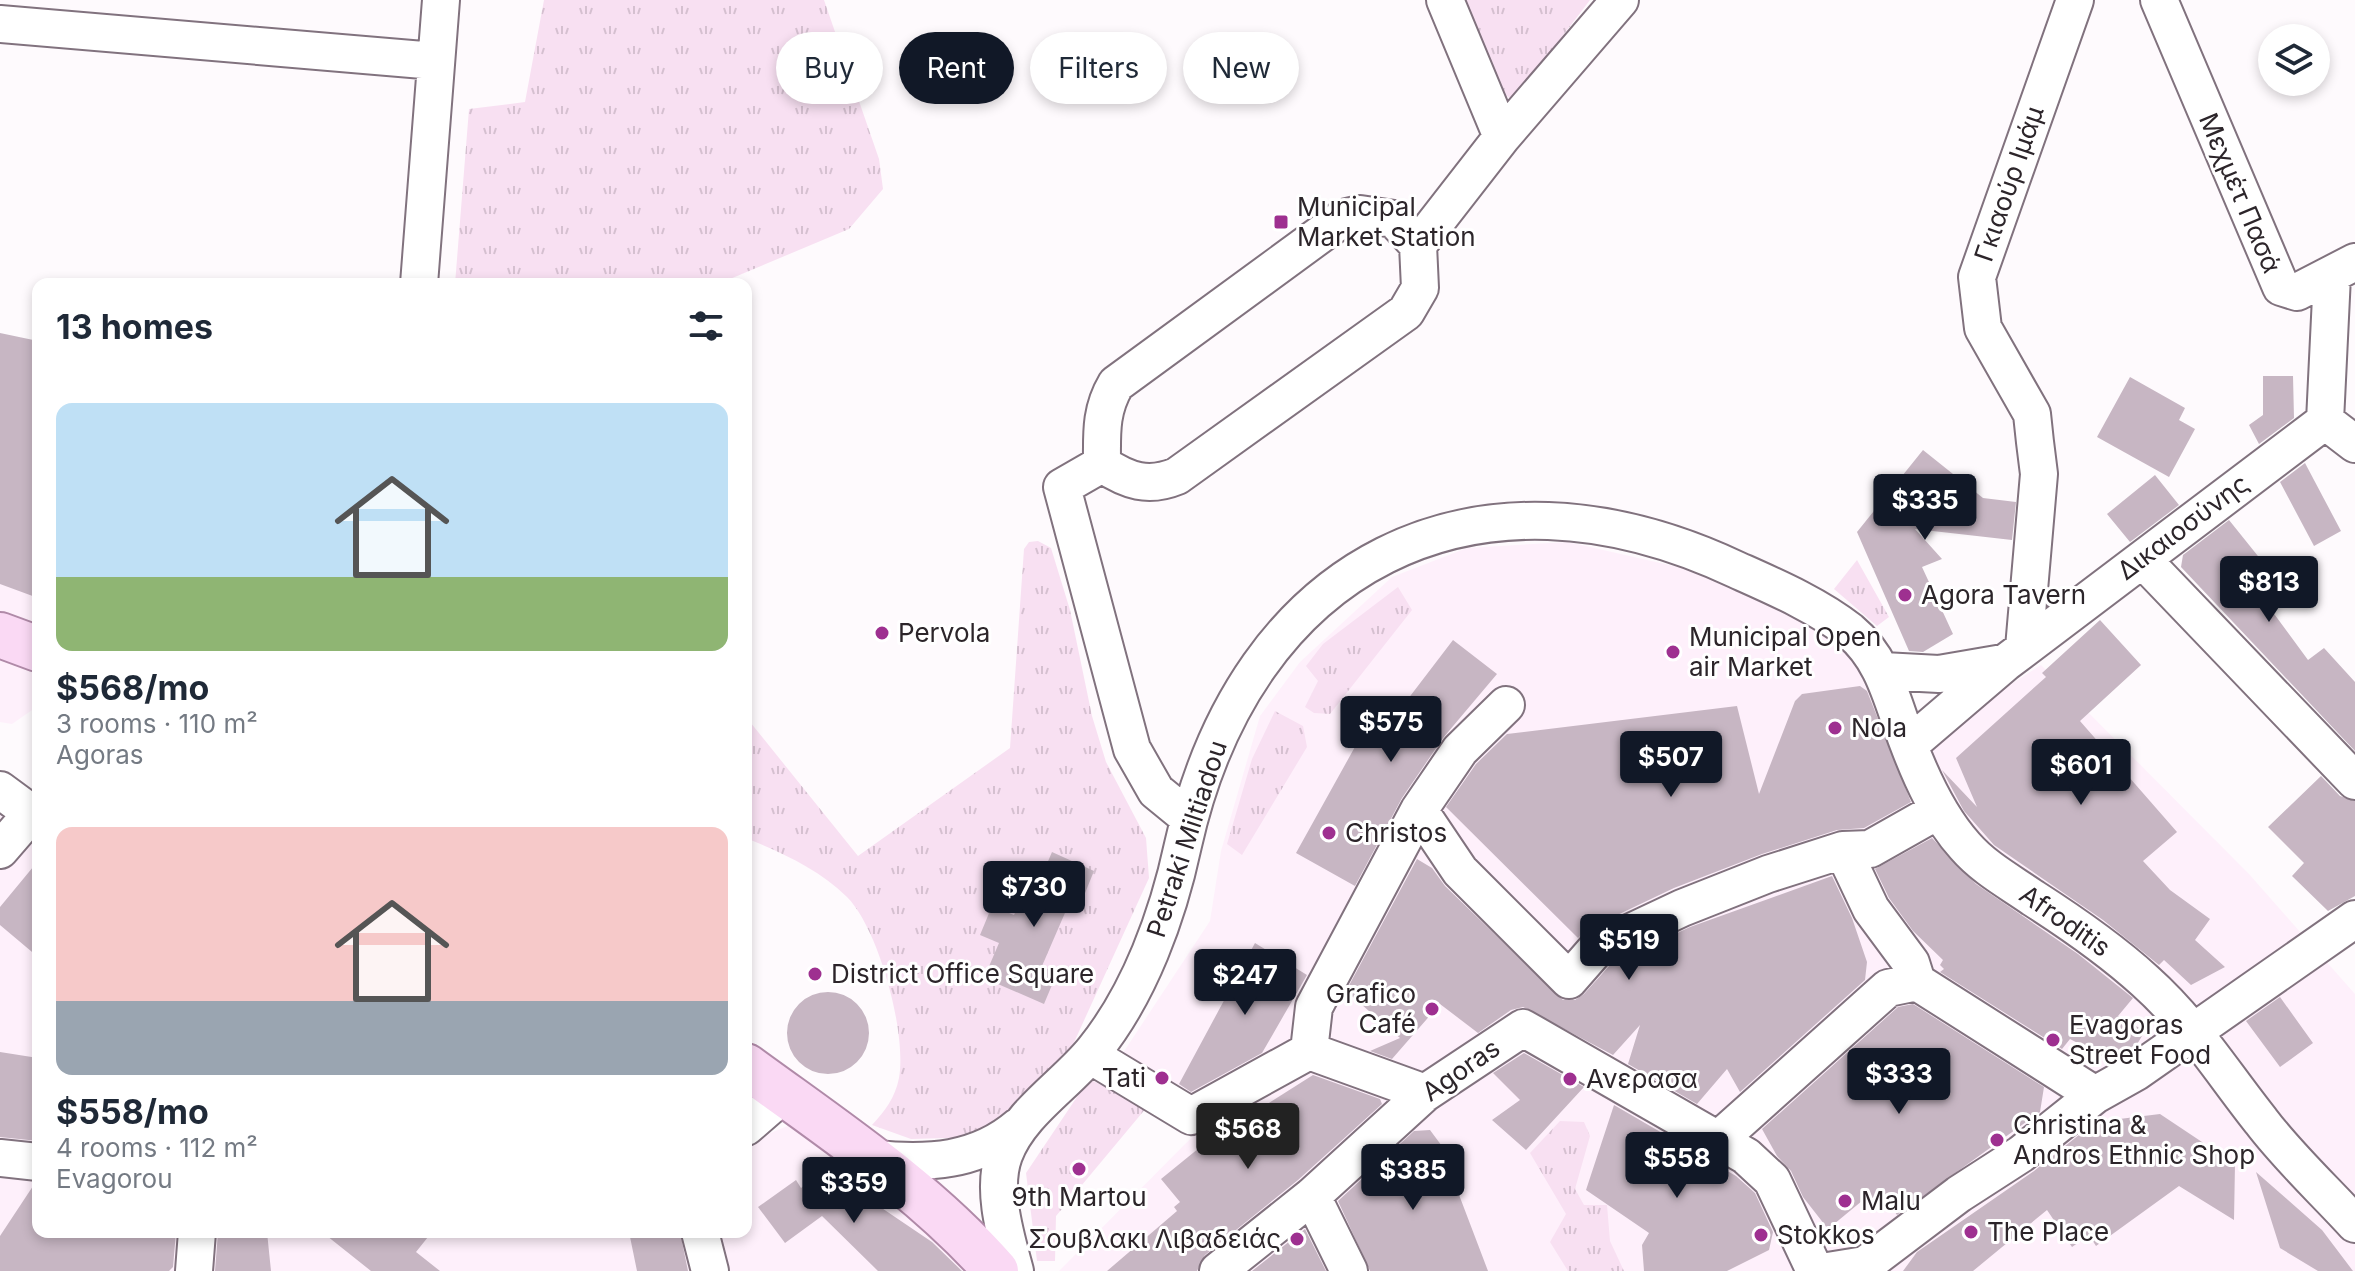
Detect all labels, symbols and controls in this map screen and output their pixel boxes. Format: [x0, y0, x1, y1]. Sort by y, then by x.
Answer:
map controls [2258, 24, 2330, 96]
button: layers [2258, 24, 2330, 96]
chip: Buy [776, 32, 883, 104]
chip: Rent [899, 32, 1014, 104]
chip: Filters [1030, 32, 1167, 104]
chip: New [1183, 32, 1299, 104]
street label: Γκιαούρ Ιμάμ [1967, 101, 2050, 265]
street label: Μεχμέτ Πασά [2193, 108, 2288, 277]
place label: Municipal Market Station [1297, 191, 1476, 252]
marker: Municipal Market Station [1272, 213, 1290, 231]
icon: filters [684, 304, 728, 348]
text: 13 homes [56, 306, 213, 347]
icon: home [320, 455, 464, 599]
street label: Δικαιοσύνης [2111, 467, 2254, 586]
pin: $335 [1878, 474, 1972, 542]
text: $335 [1891, 484, 1959, 515]
pin: $813 [2222, 556, 2316, 624]
text: $813 [2238, 566, 2300, 597]
place label: Agora Tavern [1921, 579, 2086, 610]
marker: Agora Tavern [1896, 586, 1914, 604]
place label: Pervola [898, 617, 990, 648]
place label: Municipal Open air Market [1689, 621, 1881, 682]
marker: Pervola [873, 624, 891, 642]
marker: Municipal Open air Market [1664, 643, 1682, 661]
text: $568/mo [56, 667, 209, 708]
pin: $575 [1344, 696, 1438, 764]
text: $575 [1358, 706, 1424, 737]
text: 3 rooms · 110 m² [56, 708, 258, 739]
place label: Nola [1851, 712, 1907, 743]
marker: Nola [1826, 719, 1844, 737]
pin: $507 [1624, 731, 1718, 799]
street label: Petraki Miltiadou [1140, 736, 1233, 941]
text: Agoras [56, 739, 144, 770]
pin: $601 [2034, 739, 2128, 807]
text: $507 [1638, 741, 1704, 772]
text: $601 [2050, 749, 2112, 780]
place label: Christos [1345, 817, 1447, 848]
marker: Christos [1320, 824, 1338, 842]
pin: $730 [987, 861, 1081, 929]
text: $730 [1001, 871, 1067, 902]
street label: Afroditis [2014, 878, 2116, 963]
icon: home [320, 879, 464, 1023]
pin: $519 [1582, 914, 1676, 982]
text: $519 [1598, 924, 1660, 955]
pin: $247 [1198, 949, 1292, 1017]
place label: District Office Square [831, 958, 1094, 989]
text: $247 [1212, 959, 1278, 990]
marker: District Office Square [806, 965, 824, 983]
place label: Grafico Café [1326, 978, 1416, 1039]
marker: Grafico Café [1423, 1000, 1441, 1018]
place label: Evagoras Street Food [2069, 1009, 2211, 1070]
marker: Evagoras Street Food [2044, 1031, 2062, 1049]
street label: Agoras [1416, 1032, 1505, 1107]
pin: $333 [1852, 1048, 1946, 1116]
text: $333 [1865, 1058, 1933, 1089]
place label: Tati [1102, 1062, 1146, 1093]
place label: Ανερασα [1586, 1063, 1698, 1094]
marker: Tati [1153, 1069, 1171, 1087]
marker: Ανερασα [1561, 1070, 1579, 1088]
text: $558/mo [56, 1091, 209, 1132]
pin: $568 [1201, 1103, 1295, 1171]
place label: Christina & Andros Ethnic Shop [2013, 1109, 2255, 1170]
text: $568 [1214, 1113, 1282, 1144]
marker: Christina & Andros Ethnic Shop [1988, 1131, 2006, 1149]
text: 4 rooms · 112 m² [56, 1132, 258, 1163]
pin: $558 [1630, 1132, 1724, 1200]
text: $558 [1643, 1142, 1711, 1173]
pin: $385 [1366, 1144, 1460, 1212]
text: $385 [1379, 1154, 1447, 1185]
pin: $359 [807, 1157, 901, 1225]
marker: 9th Martou [1070, 1160, 1088, 1178]
text: Evagorou [56, 1163, 173, 1194]
text: $359 [820, 1167, 888, 1198]
place label: 9th Martou [1011, 1181, 1147, 1212]
place label: Malu [1861, 1185, 1921, 1216]
marker: Malu [1836, 1192, 1854, 1210]
place label: The Place [1987, 1216, 2109, 1247]
place label: Stokkos [1777, 1219, 1875, 1250]
place label: Σουβλακι Λιβαδειάς [1028, 1223, 1281, 1254]
marker: The Place [1962, 1223, 1980, 1241]
marker: Stokkos [1752, 1226, 1770, 1244]
marker: Σουβλακι Λιβαδειάς [1288, 1230, 1306, 1248]

